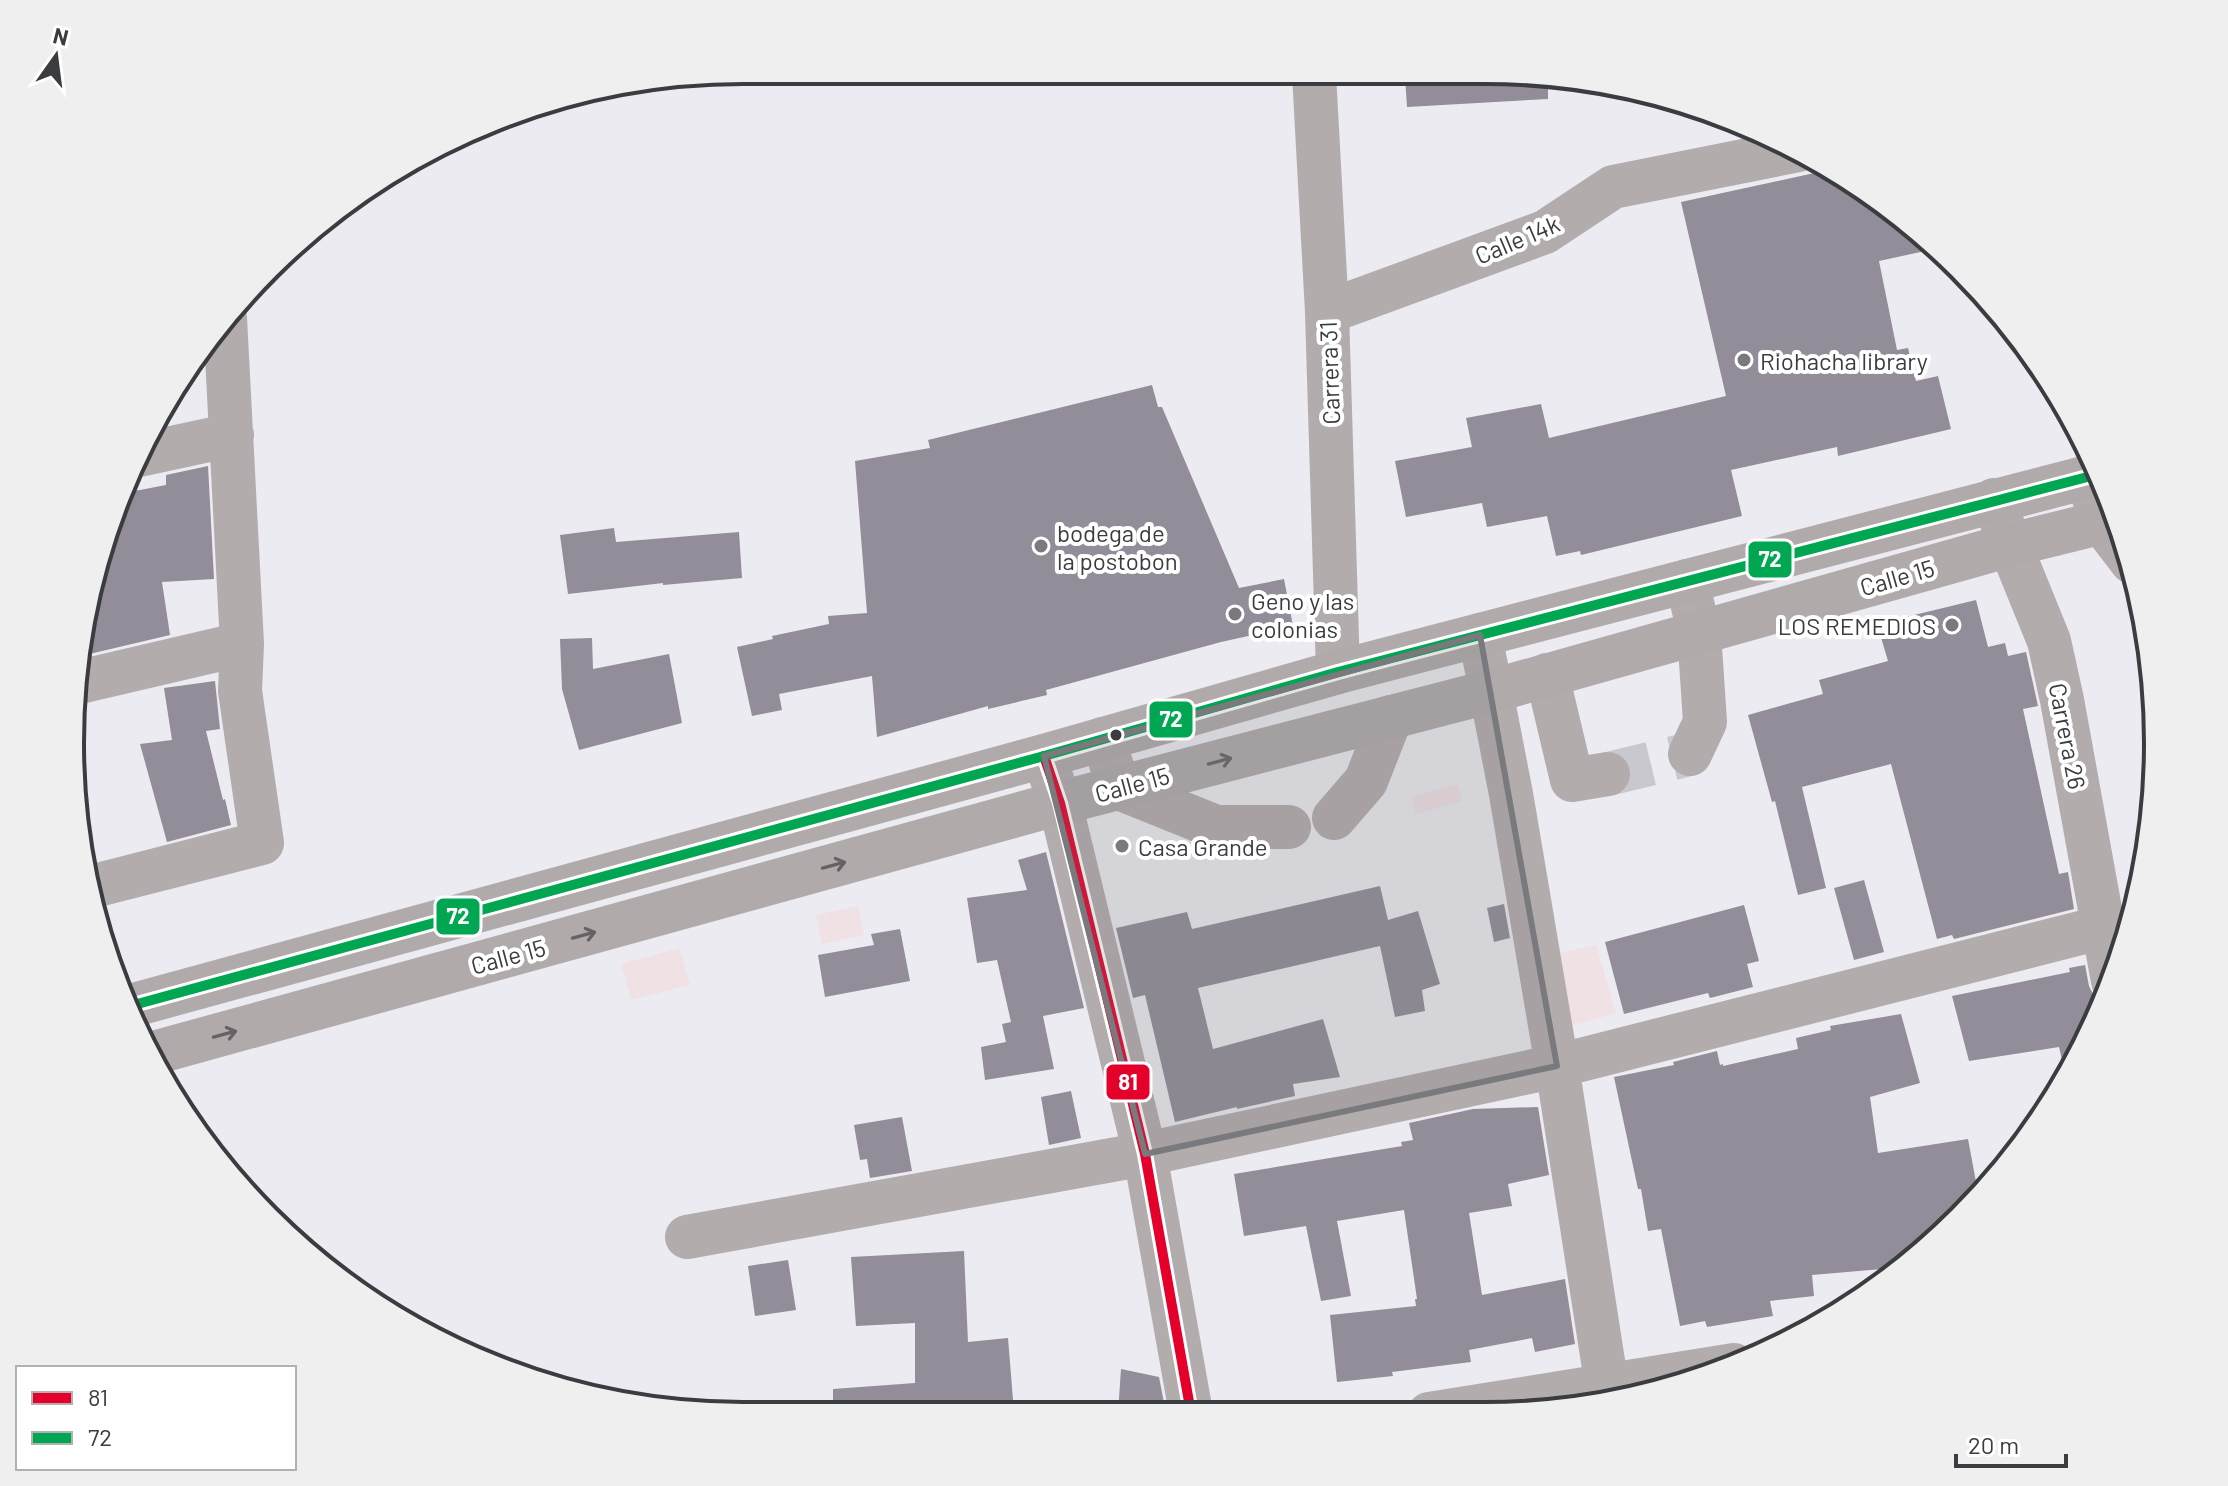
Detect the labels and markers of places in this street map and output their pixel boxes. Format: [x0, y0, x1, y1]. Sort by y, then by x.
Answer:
place label: Riohacha library [1760, 346, 1928, 375]
marker: Riohacha library [1735, 351, 1753, 369]
place label: bodega de la postobon [1057, 518, 1178, 575]
marker: bodega de la postobon [1032, 537, 1050, 555]
place label: Geno y las colonias [1251, 586, 1354, 643]
marker: Geno y las colonias [1226, 605, 1244, 623]
place label: LOS REMEDIOS [1778, 611, 1936, 640]
marker: LOS REMEDIOS [1943, 616, 1961, 634]
unlabelled marker [1108, 727, 1124, 743]
place label: Casa Grande [1138, 832, 1268, 861]
marker: Casa Grande [1113, 837, 1131, 855]

